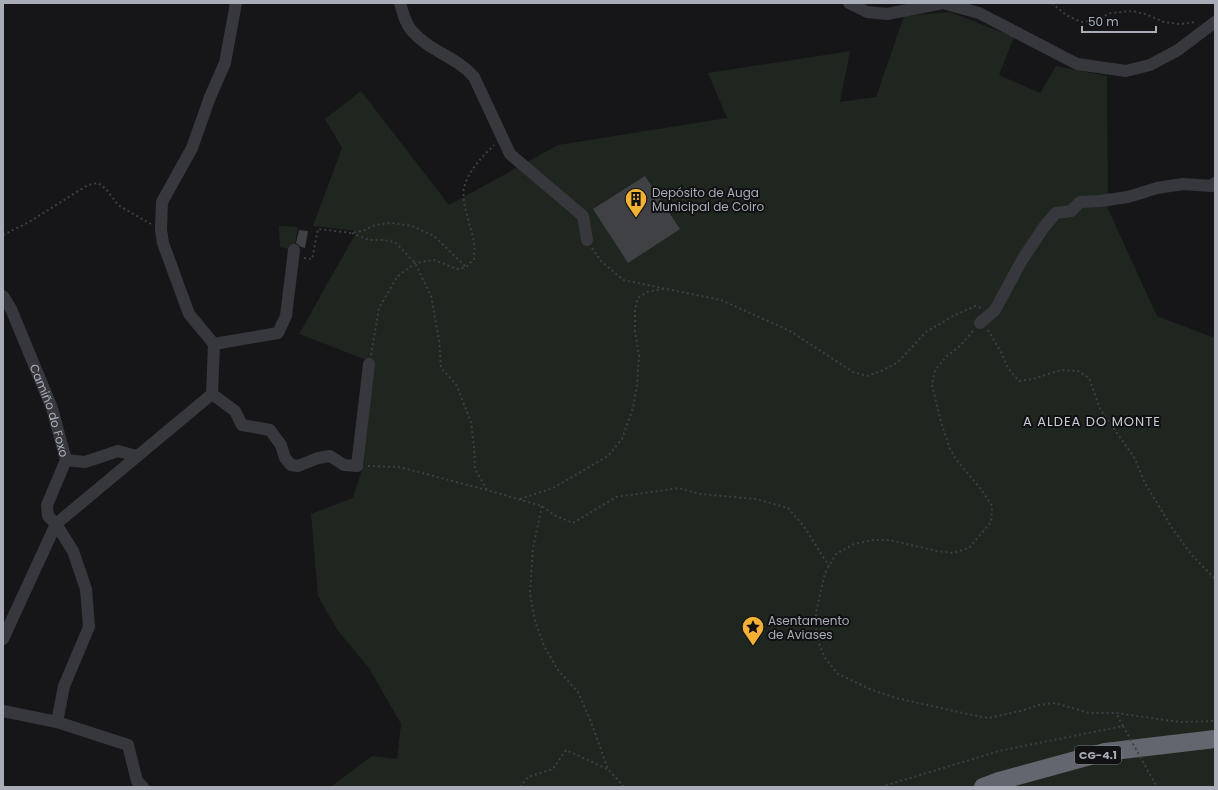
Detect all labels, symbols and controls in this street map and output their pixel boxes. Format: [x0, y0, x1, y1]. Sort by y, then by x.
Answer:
scale bar [1082, 8, 1156, 34]
text: 50 m [1088, 13, 1119, 30]
place label: Depósito de Auga Municipal de Coiro [652, 184, 764, 215]
building icon: Depósito de Auga Municipal de Coiro [623, 186, 649, 219]
street label: Camiño do Foxo [26, 361, 73, 459]
district label: A ALDEA DO MONTE [1023, 412, 1161, 431]
place label: Asentamento de Aviases [768, 612, 850, 643]
place icon: Asentamento de Aviases [740, 614, 766, 647]
road number: CG-4.1 [1075, 746, 1121, 764]

